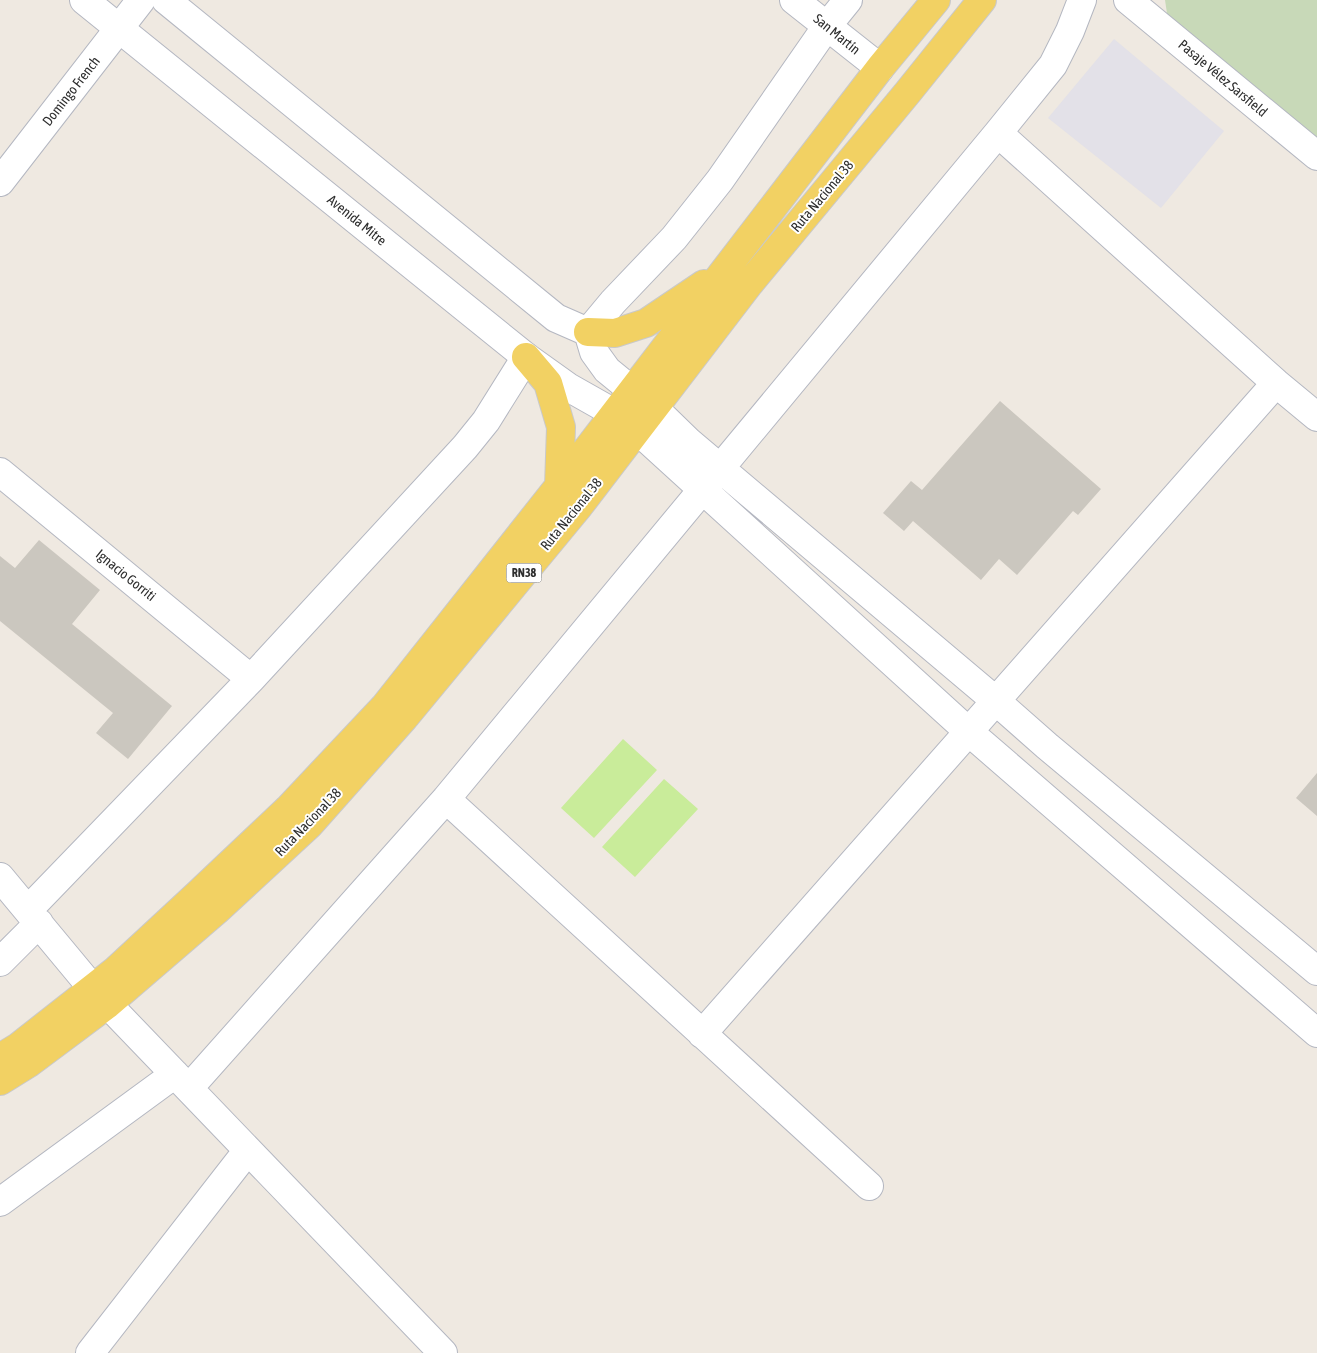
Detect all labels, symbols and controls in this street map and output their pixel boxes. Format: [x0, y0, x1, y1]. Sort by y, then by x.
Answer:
street label: San Martín [811, 10, 863, 58]
street label: Pasaje Vélez Sarsfield [1175, 36, 1271, 120]
street label: Domingo French [39, 53, 103, 129]
street label: Ruta Nacional 38 [788, 157, 857, 235]
street label: Avenida Mitre [324, 191, 390, 249]
street label: Ruta Nacional 38 [537, 474, 605, 553]
street label: Ignacio Gorriti [93, 546, 159, 604]
road number: RN38 [506, 564, 542, 582]
street label: Ruta Nacional 38 [272, 784, 345, 859]

